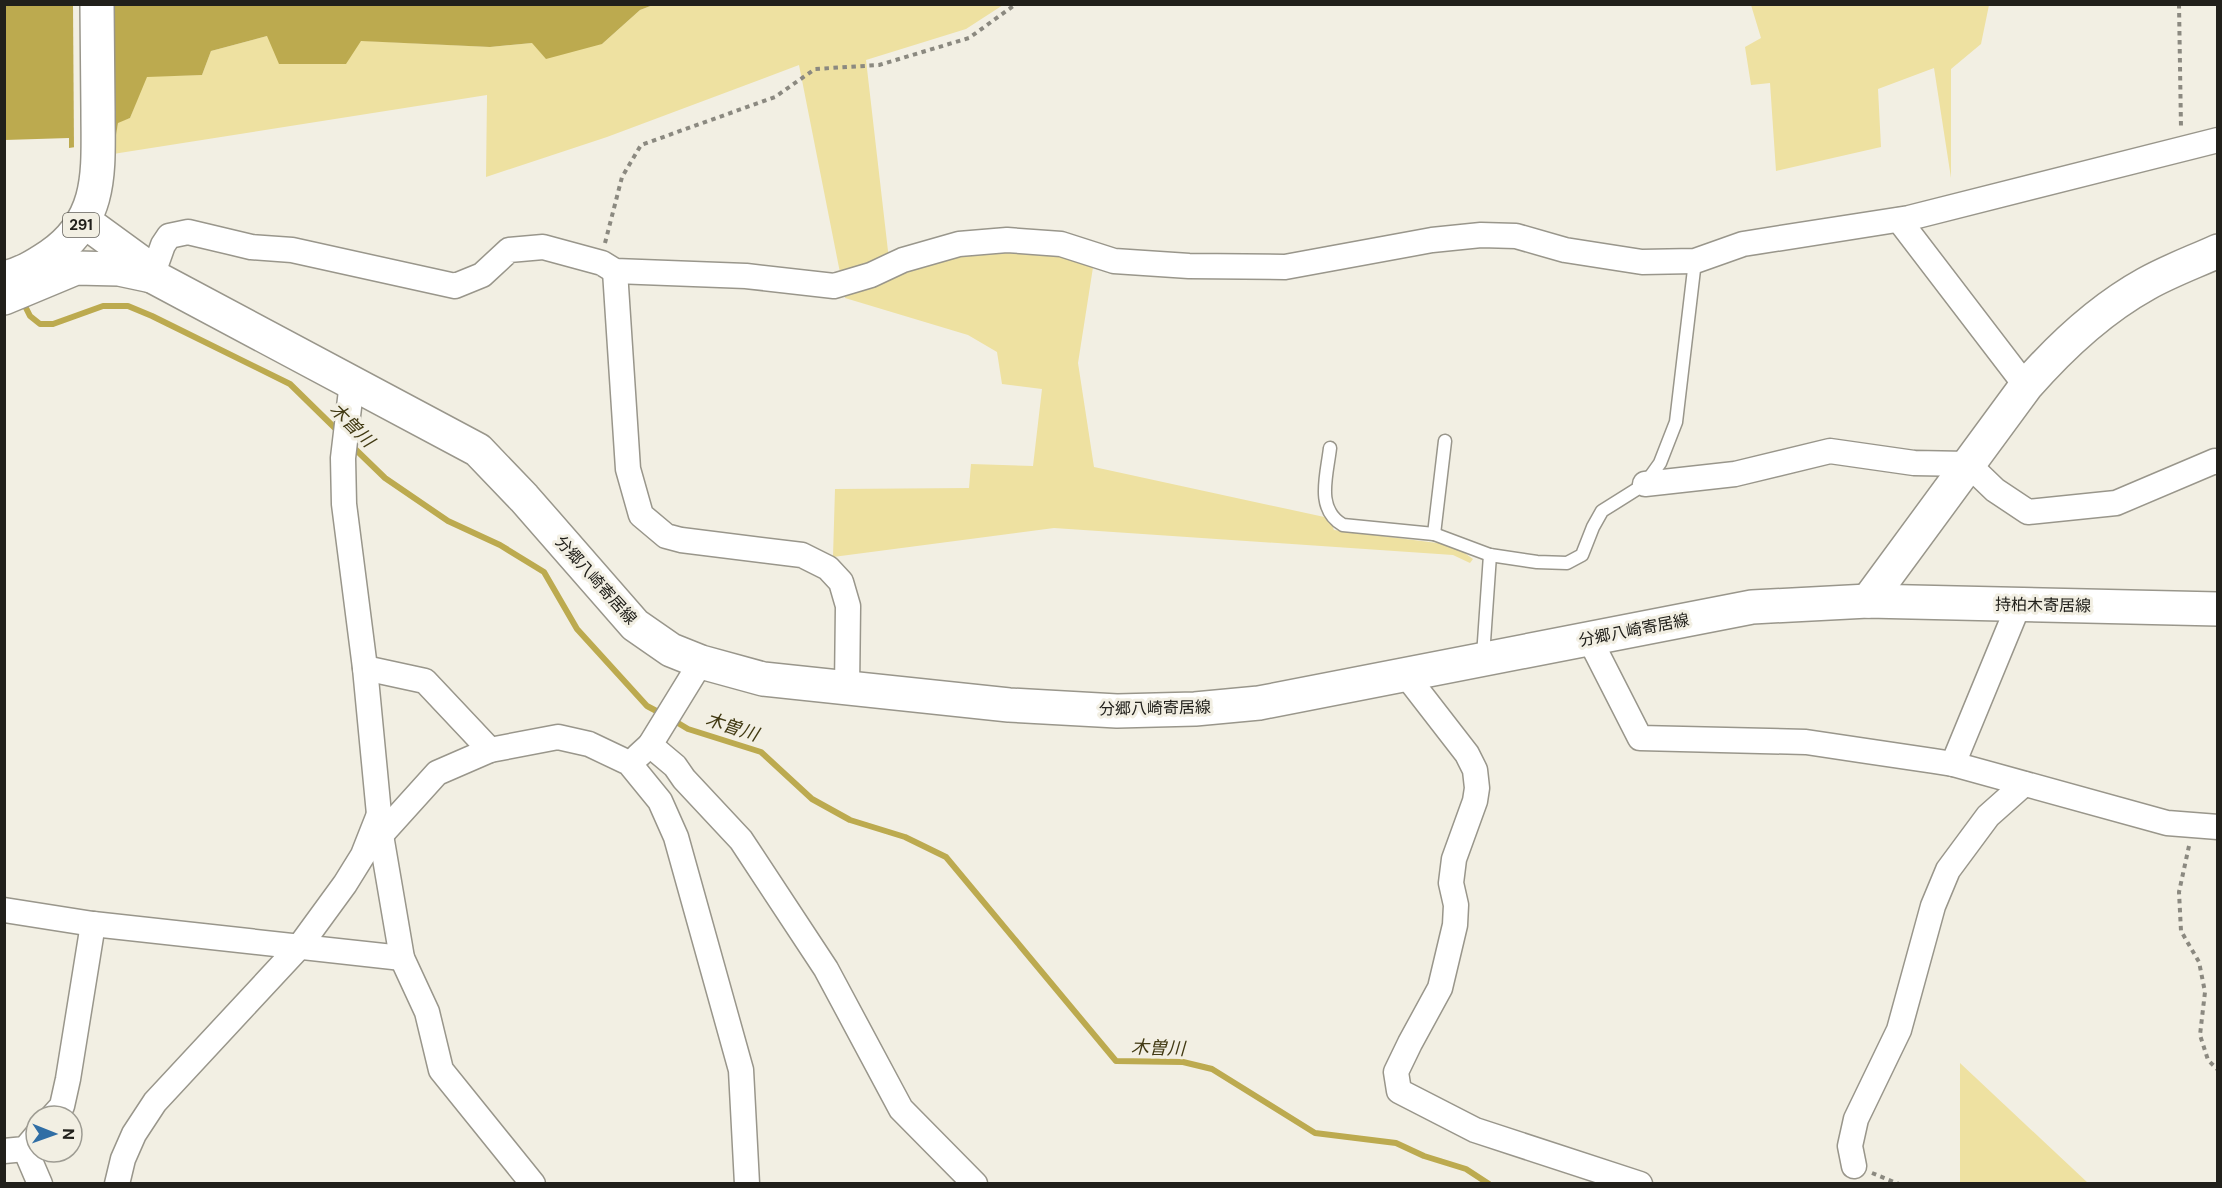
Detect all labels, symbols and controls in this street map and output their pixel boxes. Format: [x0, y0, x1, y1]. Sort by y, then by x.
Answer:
road number: 291 [63, 213, 99, 237]
water label: 木曽川 [324, 397, 381, 454]
street label: 分郷八崎寄居線 [551, 531, 641, 629]
street label: 持柏木寄居線 [1995, 594, 2091, 616]
street label: 分郷八崎寄居線 [1577, 609, 1691, 651]
street label: 分郷八崎寄居線 [1099, 697, 1211, 719]
water label: 木曽川 [703, 707, 763, 747]
water label: 木曽川 [1131, 1035, 1187, 1061]
north arrow [24, 1104, 84, 1164]
text: N [58, 1128, 79, 1140]

